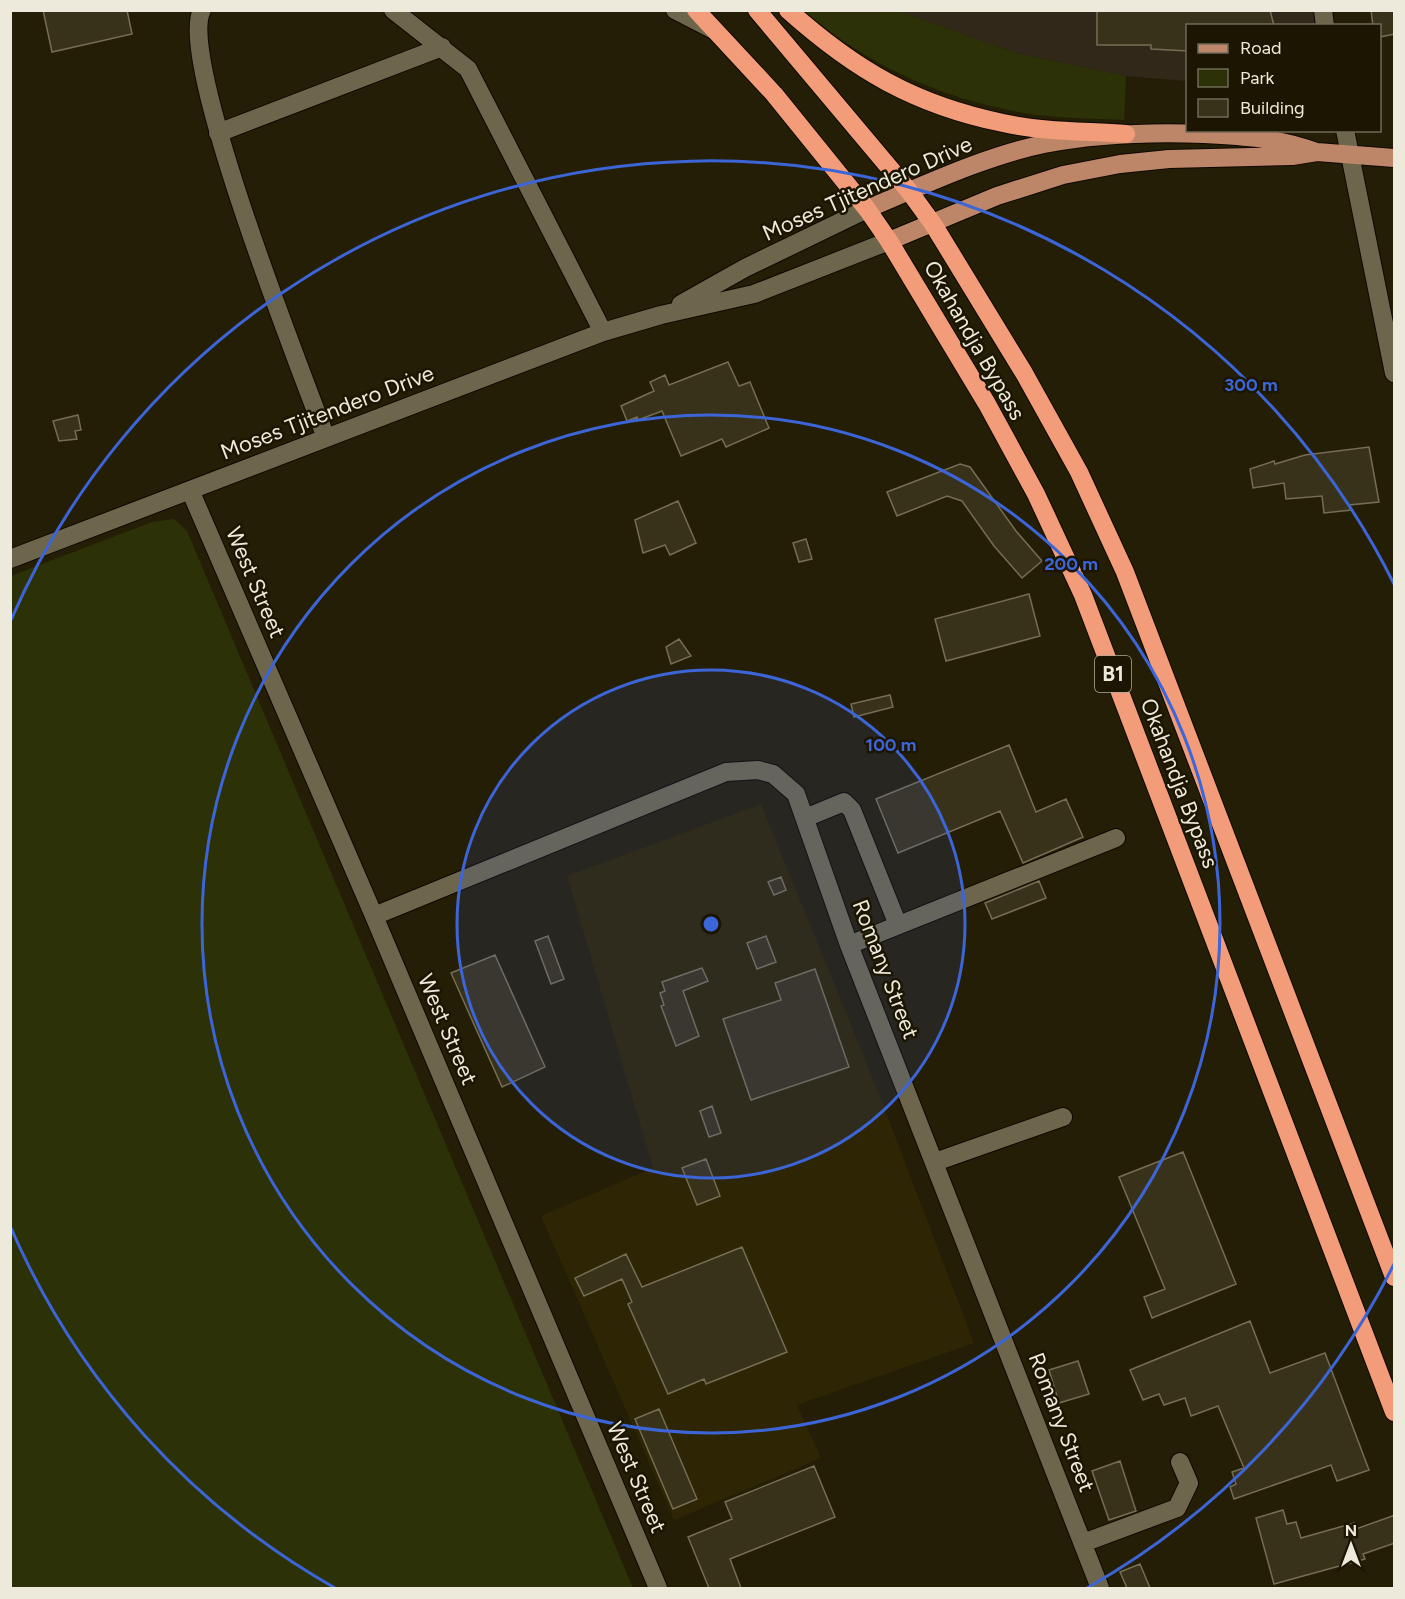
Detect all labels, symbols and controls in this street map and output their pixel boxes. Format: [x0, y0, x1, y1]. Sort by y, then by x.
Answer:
legend [1186, 24, 1381, 132]
text: Road [1240, 37, 1281, 59]
text: Park [1240, 67, 1275, 89]
text: Building [1240, 97, 1305, 119]
street label: Moses Tjitendero Drive [758, 130, 976, 247]
street label: Okahandja Bypass [918, 256, 1031, 425]
street label: Moses Tjitendero Drive [217, 359, 438, 466]
text: 300 m [1224, 374, 1278, 396]
street label: West Street [220, 523, 291, 642]
text: 200 m [1044, 553, 1098, 575]
road number: B1 [1095, 656, 1131, 692]
street label: Okahandja Bypass [1135, 694, 1224, 872]
text: 100 m [866, 734, 916, 756]
street label: Romany Street [847, 896, 925, 1043]
centre of rings [701, 914, 721, 934]
street label: West Street [412, 970, 483, 1089]
street label: Romany Street [1023, 1349, 1101, 1496]
street label: West Street [601, 1418, 672, 1537]
north arrow [1321, 1515, 1381, 1575]
text: N [1345, 1521, 1357, 1540]

